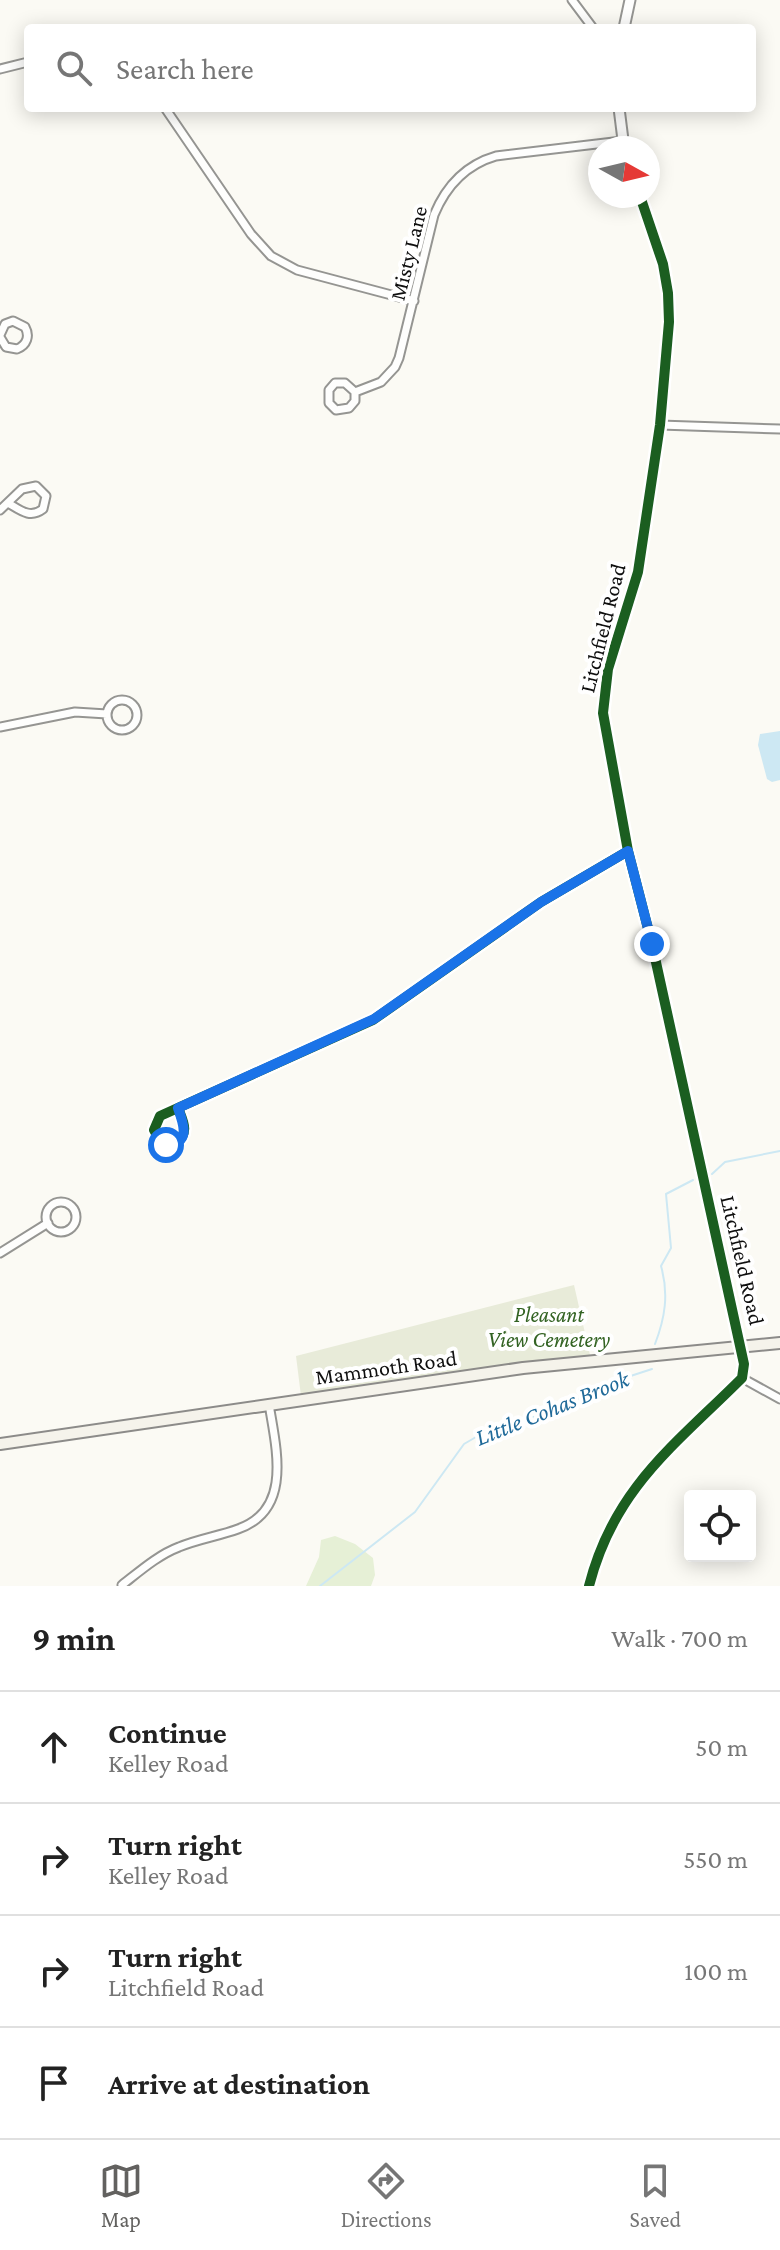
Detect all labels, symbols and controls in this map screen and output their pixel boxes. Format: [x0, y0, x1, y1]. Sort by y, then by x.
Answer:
search box [24, 24, 756, 112]
icon: search [52, 46, 96, 90]
text: Search here [116, 52, 254, 85]
north arrow [588, 136, 660, 208]
street label: Misty Lane [385, 203, 432, 303]
street label: Litchfield Road [574, 561, 631, 695]
route end [634, 926, 670, 962]
route start [148, 1127, 184, 1163]
street label: Litchfield Road [715, 1193, 770, 1328]
park label: Pleasant View Cemetery [488, 1302, 610, 1352]
street label: Mammoth Road [314, 1345, 459, 1390]
water label: Little Cohas Brook [471, 1364, 634, 1451]
map controls [684, 1490, 756, 1562]
button: locate [684, 1490, 756, 1562]
text: 9 min [32, 1620, 115, 1657]
text: Walk · 700 m [611, 1624, 748, 1653]
text: Continue [108, 1716, 227, 1749]
icon: ahead [32, 1725, 76, 1769]
text: 50 m [695, 1733, 748, 1762]
text: Kelley Road [108, 1749, 229, 1778]
text: Turn right [108, 1828, 242, 1861]
icon: right [32, 1837, 76, 1881]
text: 550 m [683, 1845, 748, 1874]
text: Kelley Road [108, 1861, 229, 1890]
text: Turn right [108, 1940, 242, 1973]
icon: right [32, 1949, 76, 1993]
text: 100 m [684, 1957, 748, 1986]
text: Litchfield Road [108, 1973, 264, 2002]
icon: arrive [32, 2061, 76, 2105]
text: Arrive at destination [108, 2067, 370, 2100]
tab: Map [99, 2159, 143, 2232]
tab: Directions [341, 2159, 432, 2232]
tab: Saved [630, 2159, 681, 2232]

